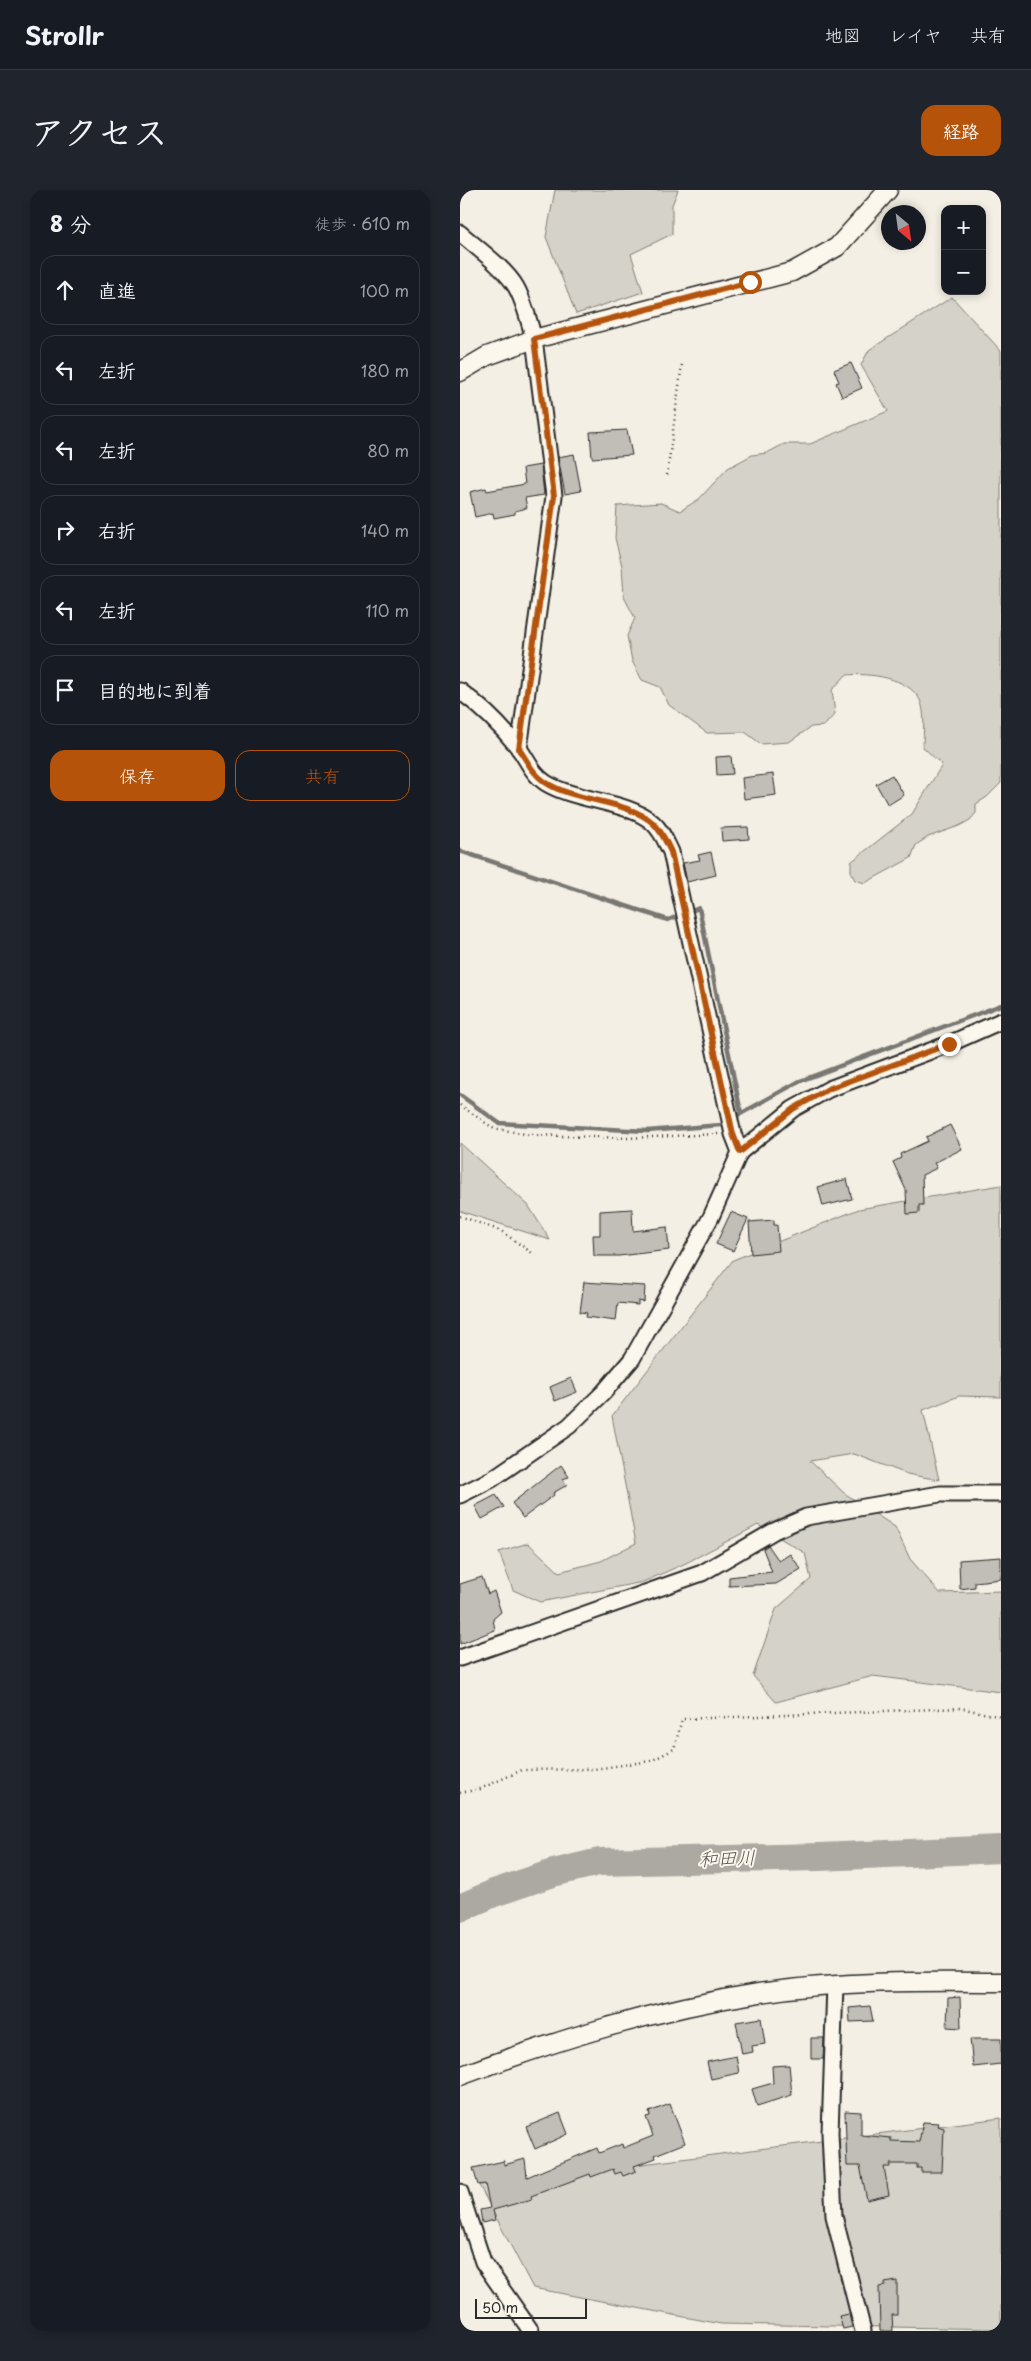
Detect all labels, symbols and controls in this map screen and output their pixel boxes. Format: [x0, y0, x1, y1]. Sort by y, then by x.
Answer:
text: Strollr [25, 17, 104, 53]
text: 地図 [825, 21, 861, 48]
text: レイヤ [889, 21, 942, 48]
text: 共有 [970, 21, 1006, 48]
text: アクセス [30, 104, 168, 157]
button: 経路 [921, 105, 1001, 156]
north arrow [881, 205, 926, 250]
map controls [941, 205, 986, 295]
button: + [941, 205, 986, 250]
text: 8 分 [50, 207, 91, 239]
text: 徒歩 · 610 m [315, 211, 410, 235]
button: − [941, 250, 986, 295]
route start [739, 271, 762, 294]
icon: ahead [51, 276, 79, 304]
text: 直進 [98, 276, 136, 304]
text: 100 m [360, 278, 409, 302]
icon: left [51, 356, 79, 384]
text: 左折 [98, 356, 136, 384]
text: 180 m [361, 358, 409, 382]
icon: left [51, 436, 79, 464]
text: 左折 [98, 436, 136, 464]
text: 80 m [367, 438, 409, 462]
icon: right [51, 516, 79, 544]
text: 右折 [98, 516, 136, 544]
text: 140 m [361, 518, 409, 542]
icon: left [51, 596, 79, 624]
text: 左折 [98, 596, 136, 624]
text: 110 m [366, 598, 409, 622]
icon: arrive [51, 676, 79, 704]
text: 目的地に到着 [98, 676, 212, 704]
button: 保存 [50, 750, 225, 801]
button: 共有 [235, 750, 410, 801]
route end [938, 1033, 961, 1056]
water label: 和田川 [698, 1842, 756, 1872]
scale bar [475, 2296, 588, 2319]
text: 50 m [482, 2297, 518, 2318]

